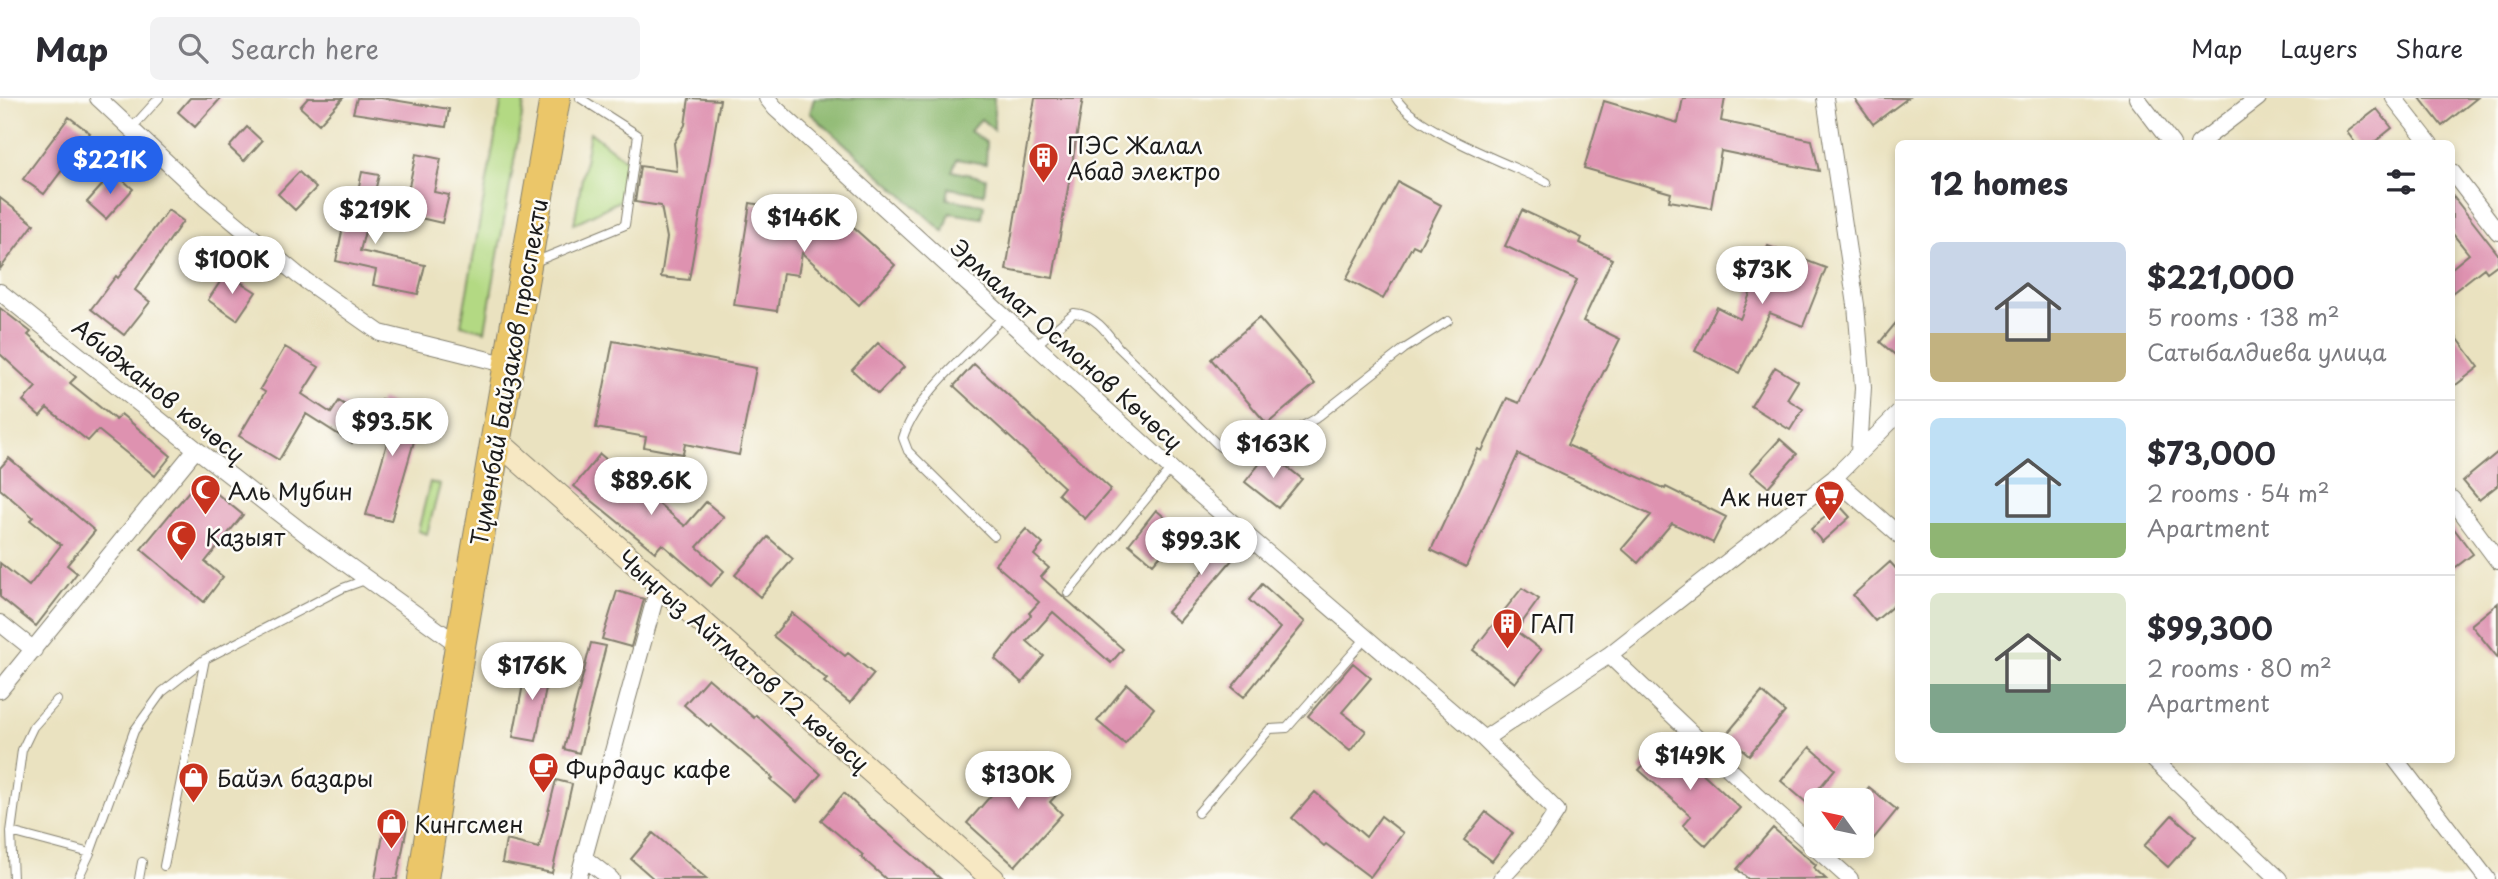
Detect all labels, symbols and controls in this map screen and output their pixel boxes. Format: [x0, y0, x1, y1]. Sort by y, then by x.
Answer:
search box [150, 17, 640, 80]
text: Map [35, 23, 108, 73]
icon: search [174, 29, 212, 67]
text: Search here [230, 29, 379, 68]
text: Map [2191, 30, 2242, 66]
text: Layers [2280, 30, 2357, 66]
text: Share [2395, 30, 2463, 66]
place label: ПЭС Жалал Абад электро [1067, 127, 1220, 188]
pin: $221K [61, 136, 159, 196]
building icon: ПЭС Жалал Абад электро [1027, 140, 1061, 184]
text: $221K [73, 141, 147, 176]
text: 12 homes [1930, 160, 2068, 205]
icon: filters [2382, 163, 2420, 201]
pin: $219K [326, 186, 424, 246]
text: $219K [339, 191, 411, 226]
pin: $146K [755, 194, 853, 254]
street label: Түмөнбай Байзаков проспекти [460, 196, 556, 548]
text: $146K [767, 199, 841, 234]
street label: Эрмамат Осмонов Көчөсү [943, 230, 1192, 459]
pin: $100K [183, 236, 281, 296]
text: $100K [194, 241, 270, 276]
pin: $73K [1721, 246, 1803, 306]
text: $73K [1732, 251, 1792, 286]
text: $221,000 [2147, 254, 2294, 299]
icon: home [1986, 270, 2070, 354]
text: 5 rooms · 138 m² [2147, 299, 2340, 334]
street label: Абиджанов көчөсү [65, 309, 253, 471]
text: Сатыбалдиева улица [2147, 334, 2386, 369]
pin: $93.5K [335, 398, 449, 458]
text: $93.5K [351, 403, 433, 438]
pin: $163K [1224, 420, 1322, 480]
text: $163K [1236, 425, 1310, 460]
text: $73,000 [2147, 430, 2276, 475]
icon: home [1986, 446, 2070, 530]
pin: $89.6K [594, 458, 708, 517]
text: $89.6K [610, 462, 692, 497]
mosque icon: Аль Мубин [188, 473, 222, 517]
place label: Аль Мубин [228, 473, 353, 508]
text: 2 rooms · 54 m² [2147, 475, 2330, 510]
place label: Ак ниет [1720, 479, 1808, 514]
supermarket icon: Ак ниет [1813, 479, 1847, 523]
text: Apartment [2147, 510, 2270, 545]
pin: $99.3K [1144, 518, 1258, 577]
mosque icon: Казыят [165, 519, 199, 563]
place label: Казыят [205, 519, 286, 554]
text: $99.3K [1161, 522, 1241, 557]
street label: Чыңгыз Айтматов 12 көчөсү [610, 541, 878, 780]
text: $99,300 [2147, 605, 2273, 650]
building icon: ГАП [1490, 606, 1524, 650]
place label: ГАП [1530, 606, 1575, 641]
icon: home [1986, 621, 2070, 705]
pin: $176K [483, 642, 581, 702]
text: $176K [497, 647, 567, 682]
text: 2 rooms · 80 m² [2147, 650, 2332, 685]
text: Apartment [2147, 685, 2270, 720]
pin: $149K [1641, 732, 1739, 792]
text: $149K [1655, 737, 1725, 772]
cafe icon: Фирдаус кафе [526, 751, 560, 795]
place label: Фирдаус кафе [566, 751, 731, 786]
pin: $130K [969, 752, 1067, 811]
text: $130K [981, 756, 1055, 791]
shop icon: Байэл базары [177, 760, 211, 804]
place label: Байэл базары [217, 760, 373, 795]
north arrow [1804, 788, 1874, 858]
map controls [1804, 788, 1874, 858]
shop icon: Кингсмен [374, 806, 408, 850]
place label: Кингсмен [414, 806, 524, 841]

